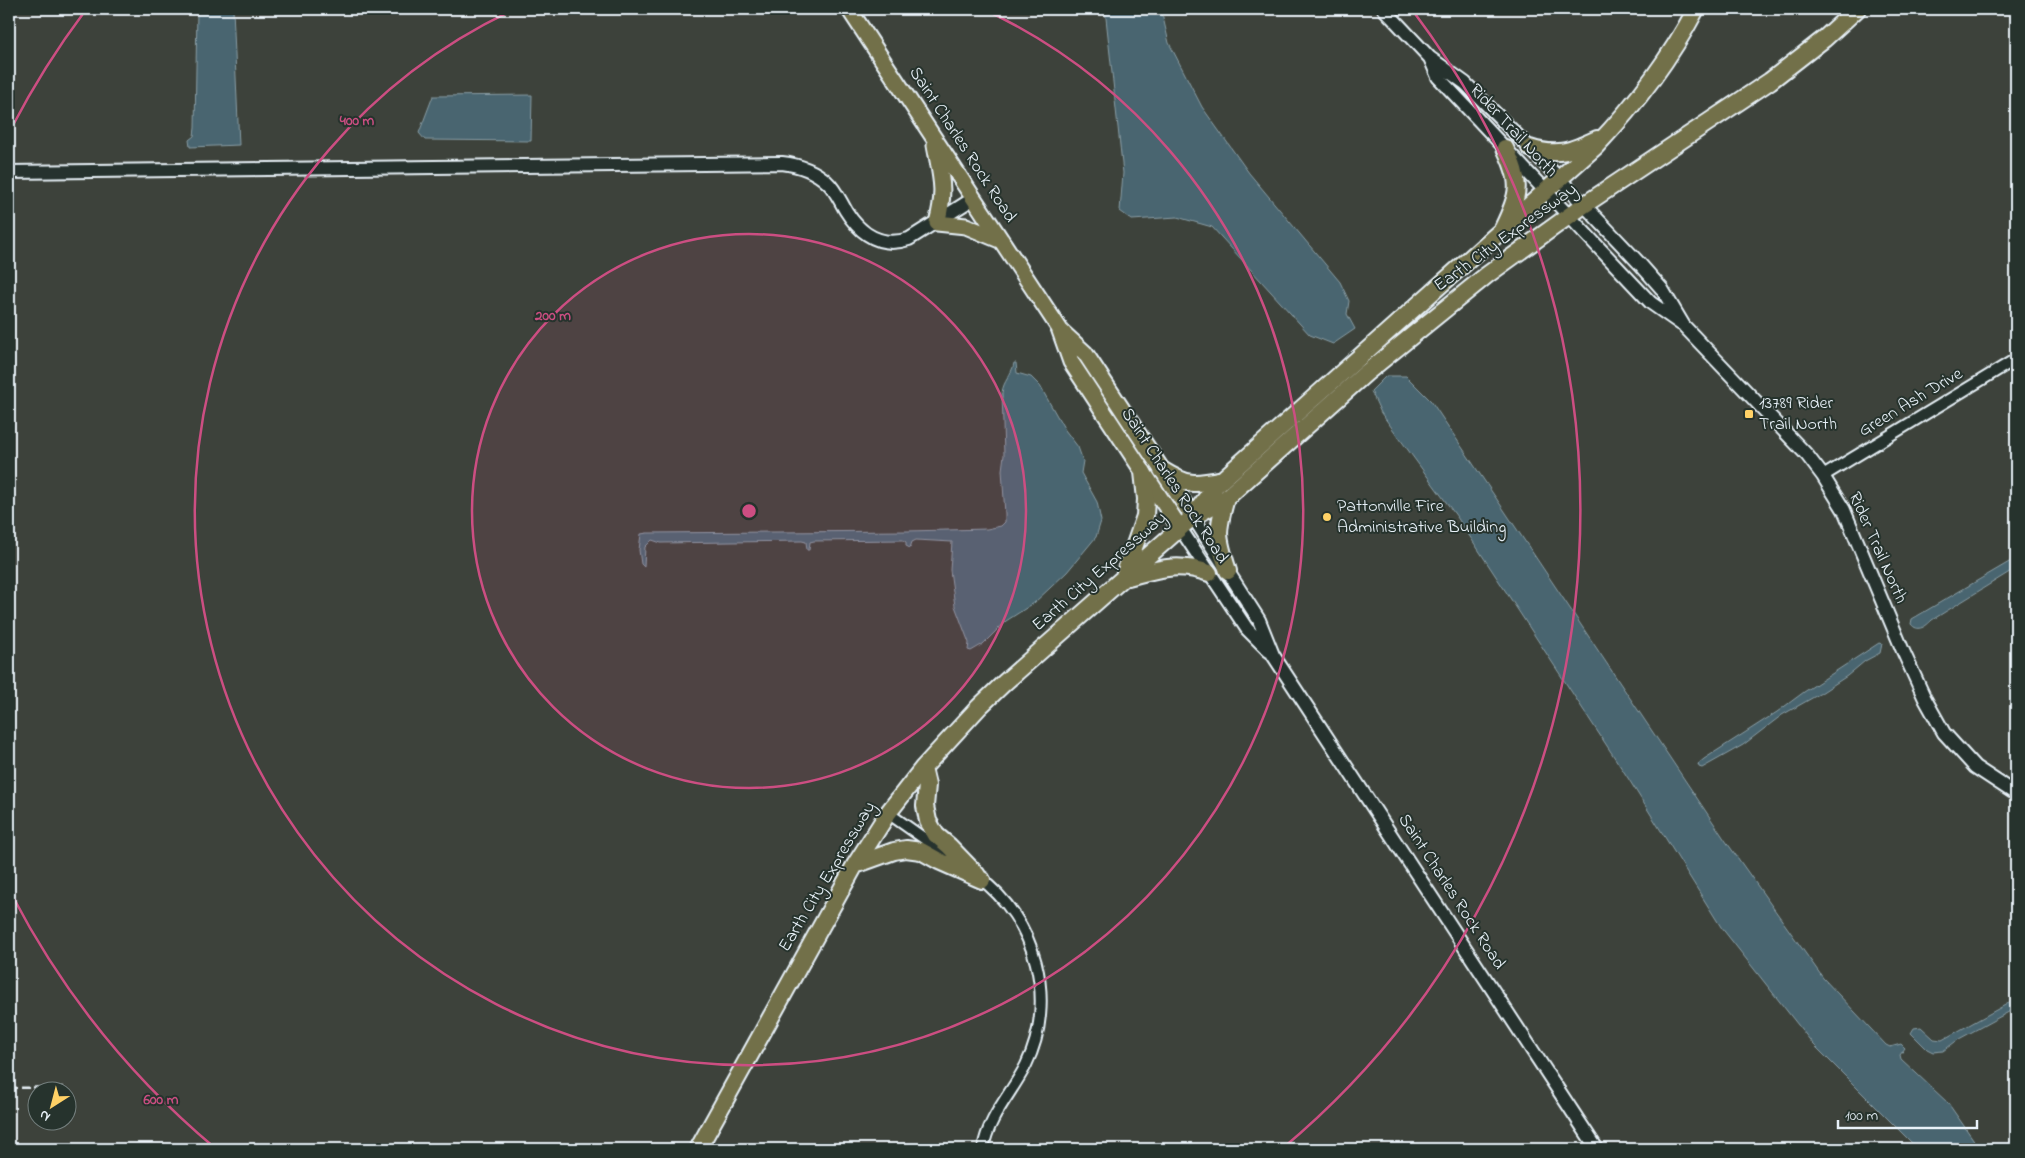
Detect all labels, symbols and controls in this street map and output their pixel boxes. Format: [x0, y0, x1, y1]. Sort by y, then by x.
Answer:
street label: Saint Charles Rock Road [902, 62, 1022, 228]
street label: Rider Trail North [1463, 78, 1563, 184]
text: 400 m [339, 110, 375, 132]
street label: Earth City Expressway [1429, 177, 1583, 299]
text: 200 m [534, 305, 571, 327]
street label: Green Ash Drive [1854, 361, 1969, 444]
place label: 13789 Rider Trail North [1759, 391, 1837, 438]
street label: Saint Charles Rock Road [1114, 403, 1234, 569]
marker: 13789 Rider Trail North [1743, 408, 1755, 420]
street label: Rider Trail North [1841, 488, 1913, 608]
place label: Pattonville Fire Administrative Building [1337, 494, 1506, 542]
centre of rings [740, 502, 758, 520]
street label: Earth City Expressway [1027, 506, 1173, 638]
marker: Pattonville Fire Administrative Building [1321, 511, 1333, 523]
street label: Earth City Expressway [773, 797, 883, 957]
street label: Saint Charles Rock Road [1391, 809, 1511, 975]
north arrow [28, 1080, 78, 1130]
text: 600 m [143, 1089, 179, 1111]
scale bar [1838, 1098, 1976, 1130]
text: N [35, 1104, 55, 1127]
text: 100 m [1845, 1105, 1878, 1127]

